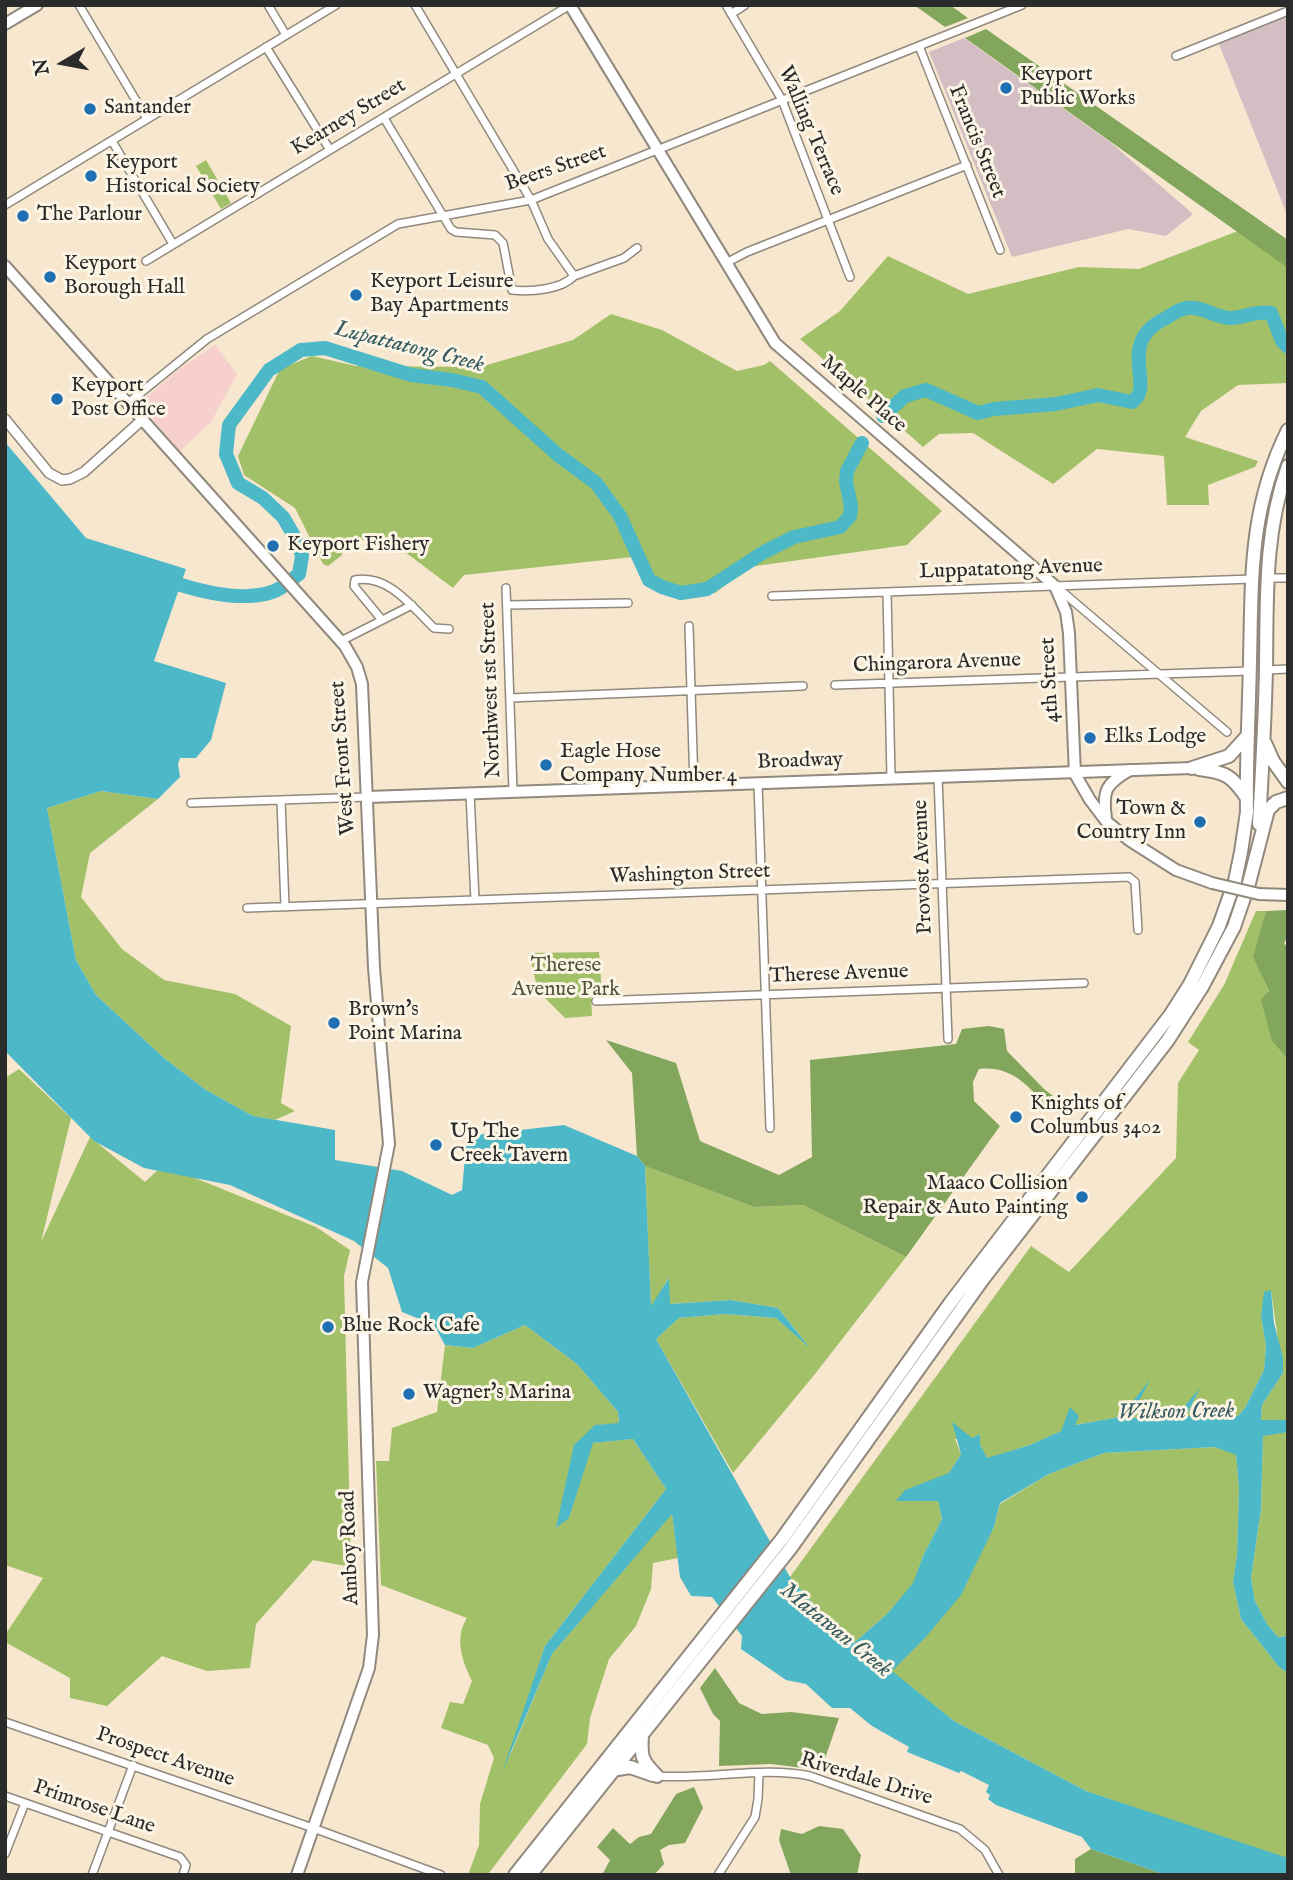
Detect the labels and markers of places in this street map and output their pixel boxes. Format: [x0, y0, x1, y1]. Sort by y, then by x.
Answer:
place label: Keyport Public Works [1020, 63, 1135, 113]
marker: Keyport Public Works [998, 80, 1014, 96]
place label: Santander [104, 96, 191, 122]
marker: Santander [82, 101, 98, 117]
place label: Keyport Historical Society [105, 151, 260, 201]
marker: Keyport Historical Society [83, 168, 99, 184]
place label: The Parlour [37, 203, 142, 229]
marker: The Parlour [15, 208, 31, 224]
place label: Keyport Borough Hall [64, 252, 185, 302]
marker: Keyport Borough Hall [42, 269, 58, 285]
place label: Keyport Leisure Bay Apartments [370, 270, 513, 320]
marker: Keyport Leisure Bay Apartments [348, 287, 364, 303]
place label: Keyport Post Office [71, 374, 166, 424]
marker: Keyport Post Office [49, 391, 65, 407]
place label: Keyport Fishery [287, 533, 429, 559]
marker: Keyport Fishery [265, 538, 281, 554]
place label: Elks Lodge [1104, 725, 1206, 751]
marker: Elks Lodge [1082, 730, 1098, 746]
place label: Eagle Hose Company Number 4 [560, 740, 737, 790]
marker: Eagle Hose Company Number 4 [538, 757, 554, 773]
place label: Town & Country Inn [1076, 797, 1186, 847]
marker: Town & Country Inn [1192, 814, 1208, 830]
place label: Brown's Point Marina [348, 998, 462, 1048]
marker: Brown's Point Marina [326, 1015, 342, 1031]
place label: Knights of Columbus 3402 [1030, 1092, 1161, 1142]
marker: Knights of Columbus 3402 [1008, 1109, 1024, 1125]
place label: Up The Creek Tavern [450, 1120, 568, 1170]
marker: Up The Creek Tavern [428, 1137, 444, 1153]
place label: Maaco Collision Repair & Auto Painting [862, 1172, 1068, 1222]
marker: Maaco Collision Repair & Auto Painting [1074, 1189, 1090, 1205]
place label: Blue Rock Cafe [342, 1314, 480, 1340]
marker: Blue Rock Cafe [320, 1319, 336, 1335]
place label: Wagner's Marina [423, 1381, 571, 1407]
marker: Wagner's Marina [401, 1386, 417, 1402]

